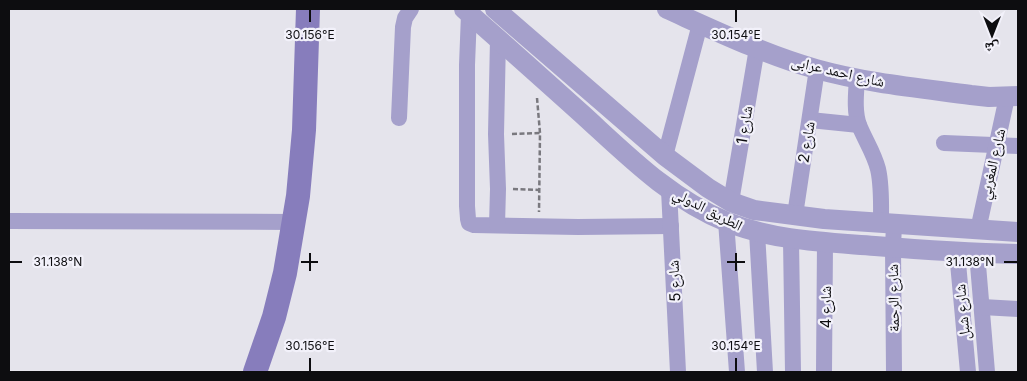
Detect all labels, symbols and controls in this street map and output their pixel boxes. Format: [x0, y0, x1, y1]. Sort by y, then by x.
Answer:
north arrow [967, 10, 1017, 60]
text: 30.156°E [285, 27, 335, 42]
text: 30.154°E [711, 27, 761, 42]
text: ش [984, 39, 999, 57]
street label: شارع احمد عرابى [789, 51, 887, 92]
street label: شارع 1 [732, 104, 757, 146]
street label: شارع 2 [793, 120, 820, 164]
street label: شارع المغربي [975, 126, 1012, 202]
street label: الطريق الدولي [669, 183, 746, 237]
text: 31.138°N [34, 254, 82, 269]
text: 31.138°N [946, 254, 994, 269]
street label: شارع 5 [663, 259, 686, 302]
street label: شارع الرحمة [883, 264, 904, 332]
street label: شارع شبل [950, 283, 975, 341]
street label: شارع 4 [816, 286, 836, 328]
text: 30.156°E [285, 338, 335, 353]
text: 30.154°E [711, 338, 761, 353]

